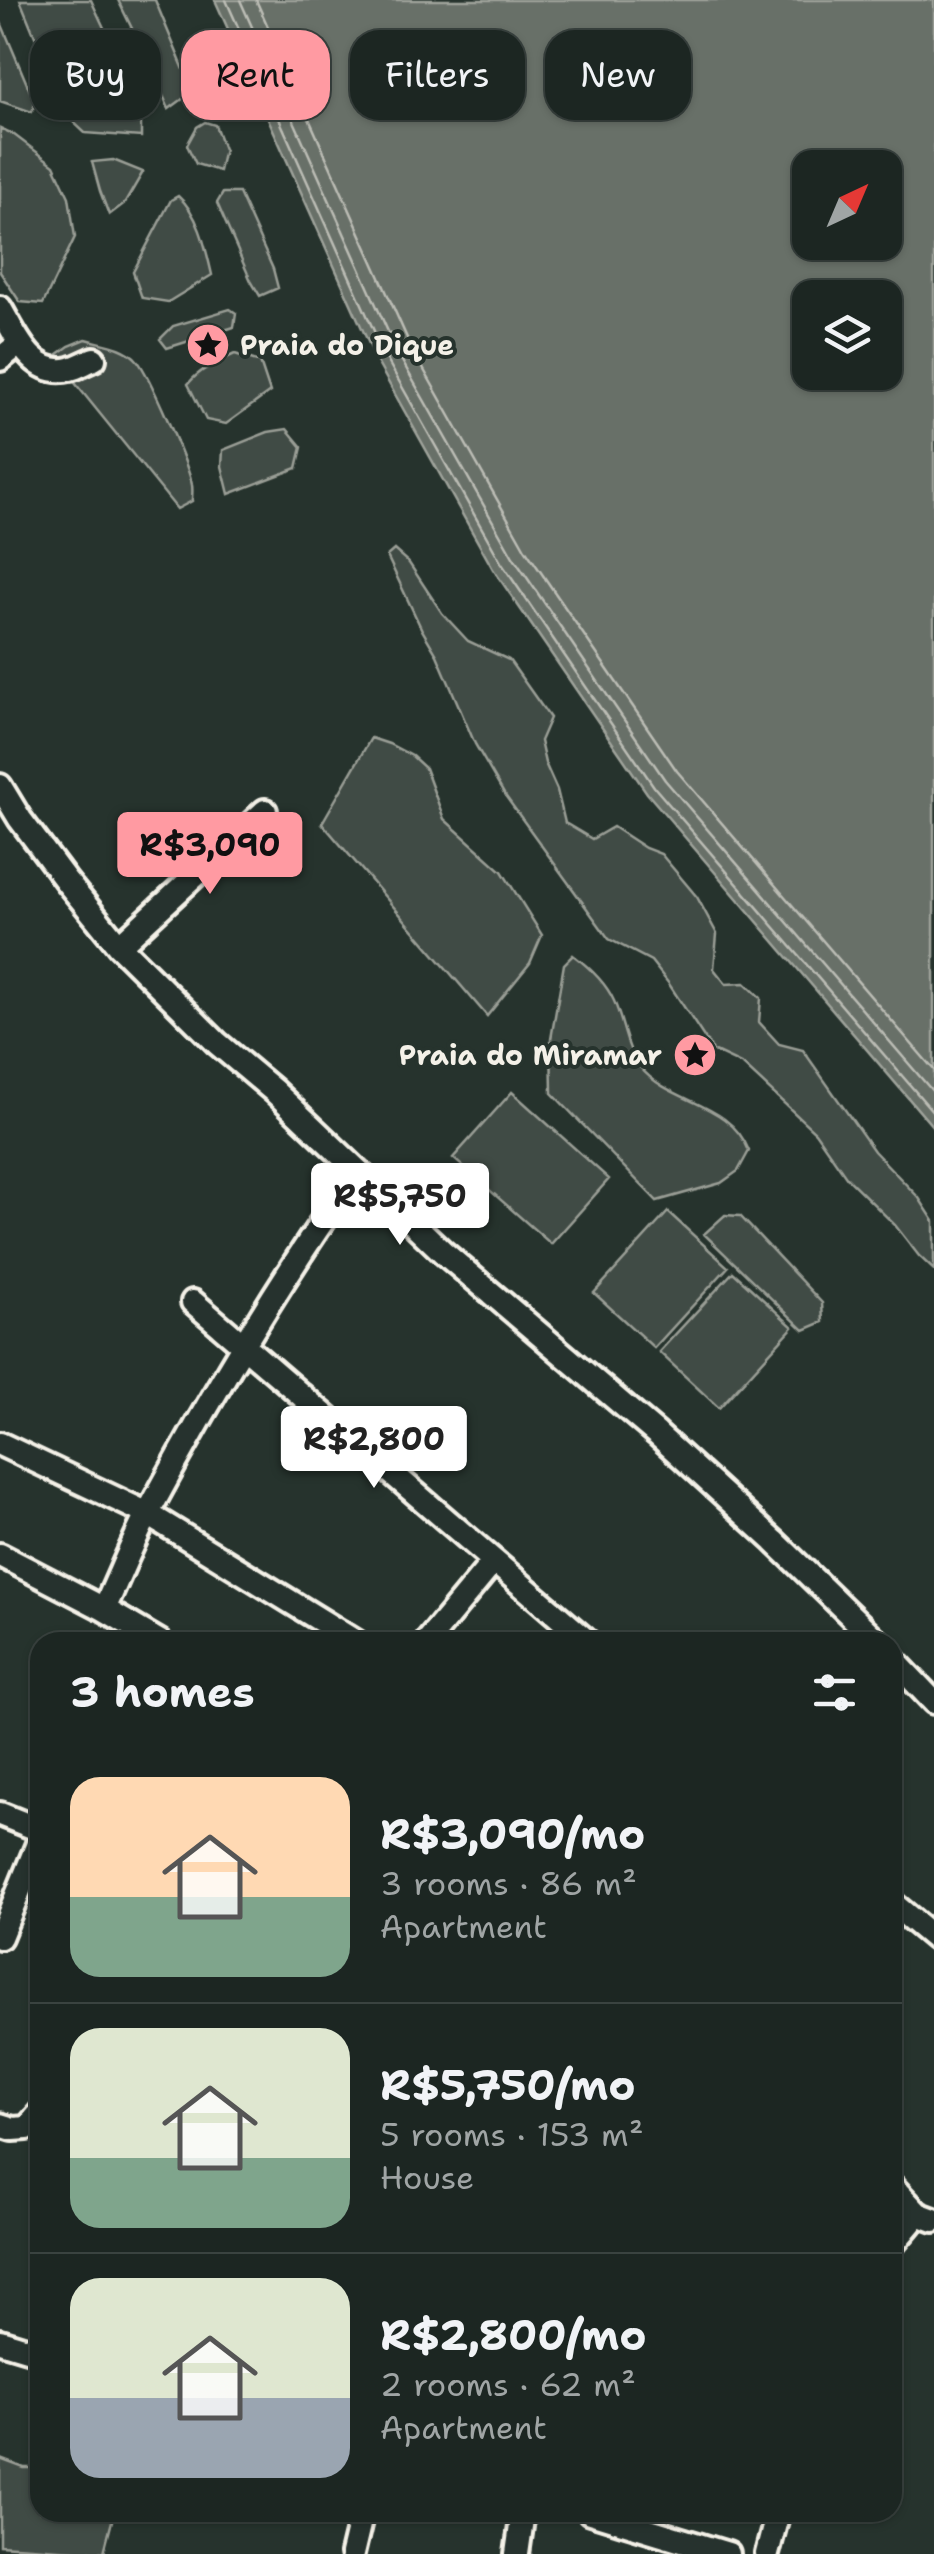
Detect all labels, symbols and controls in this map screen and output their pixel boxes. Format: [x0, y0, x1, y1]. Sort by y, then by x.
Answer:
chip: Buy [30, 30, 161, 120]
chip: Rent [181, 30, 330, 120]
chip: Filters [350, 30, 525, 120]
chip: New [545, 30, 691, 120]
north arrow [792, 150, 902, 260]
map controls [792, 150, 902, 390]
button: layers [792, 280, 902, 390]
place icon: Praia do Dique [185, 322, 231, 368]
place label: Praia do Dique [240, 326, 454, 364]
pin: R$3,090 [118, 812, 302, 897]
text: R$3,090 [139, 823, 281, 866]
place icon: Praia do Miramar [672, 1032, 718, 1078]
place label: Praia do Miramar [399, 1036, 662, 1074]
pin: R$5,750 [308, 1163, 492, 1248]
text: R$5,750 [333, 1174, 467, 1217]
pin: R$2,800 [282, 1406, 466, 1491]
text: R$2,800 [303, 1417, 445, 1460]
text: 3 homes [70, 1664, 255, 1720]
icon: filters [807, 1665, 862, 1720]
text: R$3,090/mo [380, 1806, 645, 1862]
icon: home [150, 1817, 270, 1937]
text: 3 rooms · 86 m² [380, 1862, 637, 1905]
text: Apartment [380, 1905, 547, 1948]
text: R$5,750/mo [380, 2057, 636, 2113]
icon: home [150, 2068, 270, 2188]
text: 5 rooms · 153 m² [380, 2113, 643, 2156]
text: House [380, 2156, 474, 2199]
text: R$2,800/mo [380, 2307, 647, 2363]
icon: home [150, 2318, 270, 2438]
text: 2 rooms · 62 m² [380, 2363, 636, 2406]
text: Apartment [380, 2406, 547, 2449]

